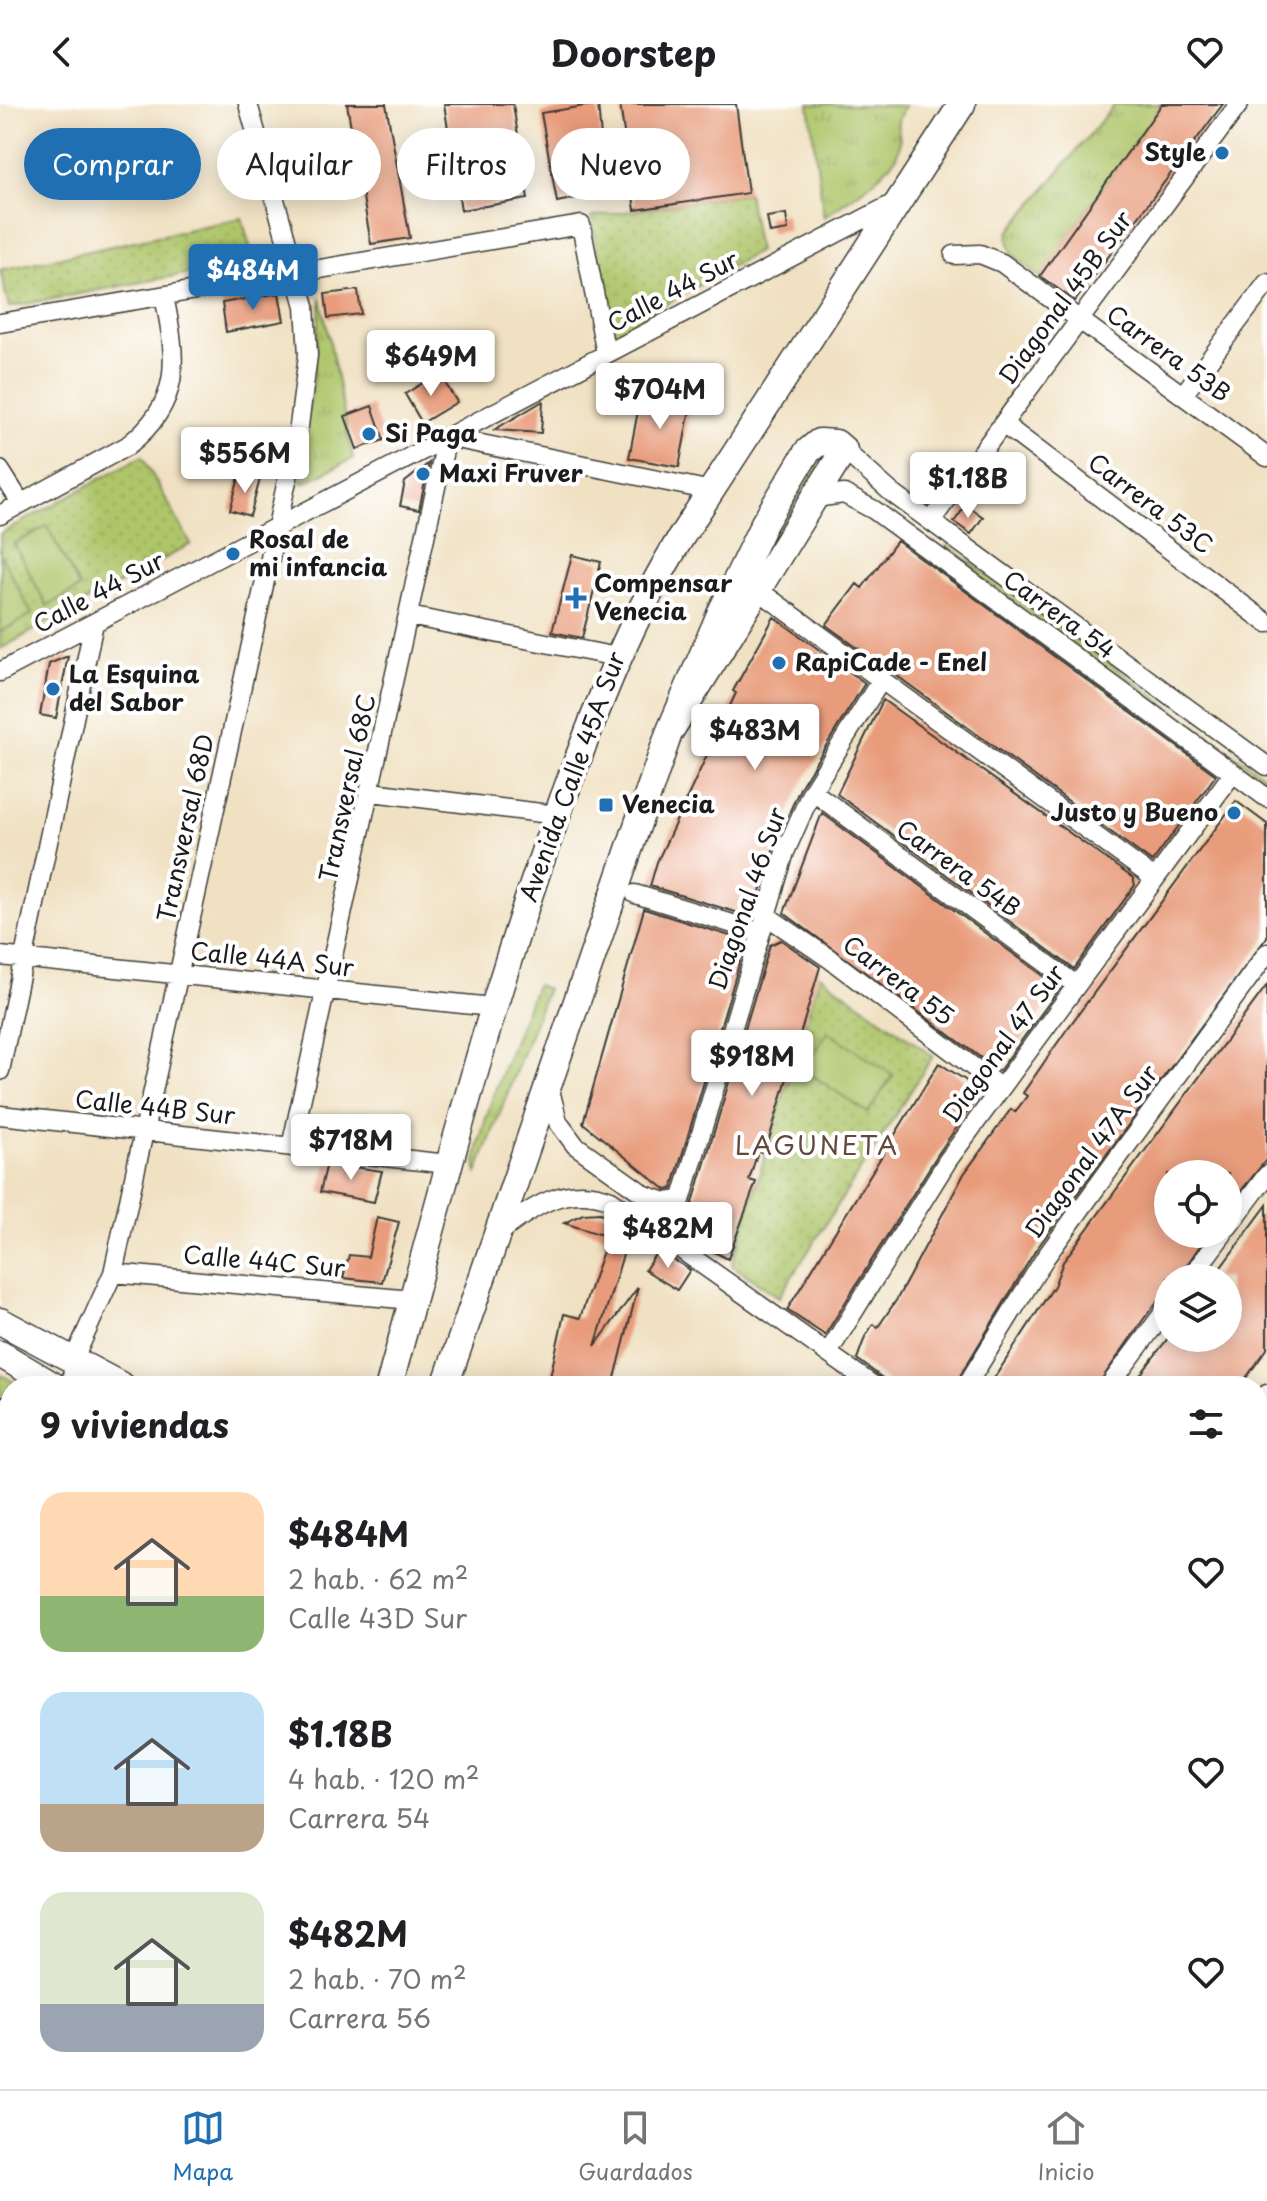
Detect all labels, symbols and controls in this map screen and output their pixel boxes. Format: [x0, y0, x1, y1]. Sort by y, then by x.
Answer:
text: Doorstep [551, 25, 716, 79]
icon: back [40, 30, 84, 74]
icon: heart [1183, 30, 1227, 74]
chip: Comprar [24, 128, 201, 200]
chip: Alquilar [217, 128, 381, 200]
chip: Filtros [397, 128, 535, 200]
chip: Nuevo [551, 128, 690, 200]
place label: Style [1144, 133, 1206, 169]
marker: Style [1213, 144, 1231, 162]
street label: Diagonal 45B Sur [989, 202, 1140, 391]
street label: Calle 44 Sur [600, 240, 745, 340]
pin: $484M [197, 244, 309, 312]
text: $484M [207, 250, 299, 289]
street label: Carrera 53B [1100, 295, 1239, 410]
pin: $649M [375, 330, 487, 398]
text: $649M [385, 336, 477, 375]
pin: $704M [604, 363, 716, 431]
text: $704M [614, 369, 706, 408]
place label: Si Paga [385, 414, 478, 450]
marker: Si Paga [360, 425, 378, 443]
pin: $556M [189, 427, 301, 495]
text: $556M [199, 433, 291, 472]
street label: Carrera 53C [1081, 443, 1221, 561]
pin: $1.18B [903, 452, 1033, 520]
place label: Maxi Fruver [439, 454, 584, 490]
text: $1.18B [928, 458, 1008, 497]
marker: Maxi Fruver [414, 465, 432, 483]
place label: Rosal de mi infancia [249, 520, 388, 584]
street label: Calle 44 Sur [26, 541, 171, 641]
marker: Rosal de mi infancia [224, 545, 242, 563]
street label: Carrera 54 [996, 560, 1124, 667]
place label: Compensar Venecia [594, 564, 733, 628]
marker: Compensar Venecia [565, 587, 587, 609]
place label: RapiCade - Enel [795, 643, 987, 679]
street label: Avenida Calle 45A Sur [509, 645, 633, 906]
marker: RapiCade - Enel [770, 654, 788, 672]
place label: La Esquina del Sabor [69, 655, 200, 719]
marker: La Esquina del Sabor [44, 680, 62, 698]
street label: Transversal 68C [309, 690, 384, 885]
pin: $483M [699, 704, 811, 772]
text: $483M [709, 710, 801, 749]
street label: Transversal 68D [147, 730, 222, 925]
place label: Venecia [622, 785, 715, 821]
place label: Justo y Bueno [1051, 793, 1218, 829]
marker: Venecia [597, 796, 615, 814]
street label: Diagonal 46 Sur [698, 801, 795, 995]
marker: Justo y Bueno [1225, 804, 1243, 822]
street label: Carrera 54B [890, 810, 1029, 925]
street label: Carrera 55 [836, 926, 962, 1033]
street label: Calle 44A Sur [189, 932, 357, 985]
street label: Diagonal 47 Sur [933, 955, 1073, 1129]
pin: $918M [696, 1030, 808, 1098]
text: $918M [709, 1036, 795, 1075]
street label: Diagonal 47A Sur [1015, 1056, 1166, 1245]
street label: Calle 44B Sur [74, 1080, 238, 1132]
pin: $718M [295, 1114, 407, 1182]
text: $718M [309, 1120, 393, 1159]
district label: LAGUNETA [735, 1125, 899, 1164]
map controls [1154, 1160, 1242, 1352]
button: locate [1154, 1160, 1242, 1248]
pin: $482M [612, 1202, 724, 1270]
text: $482M [622, 1208, 714, 1247]
street label: Calle 44C Sur [182, 1235, 347, 1285]
button: layers [1154, 1264, 1242, 1352]
text: 9 viviendas [40, 1398, 229, 1450]
icon: filters [1184, 1402, 1228, 1446]
text: $484M [288, 1507, 409, 1559]
icon: home [104, 1524, 200, 1620]
icon: heart [1184, 1550, 1228, 1594]
text: 2 hab. · 62 m² [288, 1559, 469, 1598]
text: Calle 43D Sur [288, 1598, 467, 1637]
text: $1.18B [288, 1707, 393, 1759]
icon: home [104, 1724, 200, 1820]
icon: heart [1184, 1750, 1228, 1794]
text: 4 hab. · 120 m² [288, 1759, 480, 1798]
text: Carrera 54 [288, 1798, 430, 1837]
text: $482M [288, 1907, 408, 1959]
icon: home [104, 1924, 200, 2020]
icon: heart [1184, 1950, 1228, 1994]
text: 2 hab. · 70 m² [288, 1959, 467, 1998]
text: Carrera 56 [288, 1998, 431, 2037]
tab: Mapa [173, 2106, 233, 2187]
tab: Guardados [578, 2106, 693, 2187]
tab: Inicio [1038, 2106, 1094, 2187]

